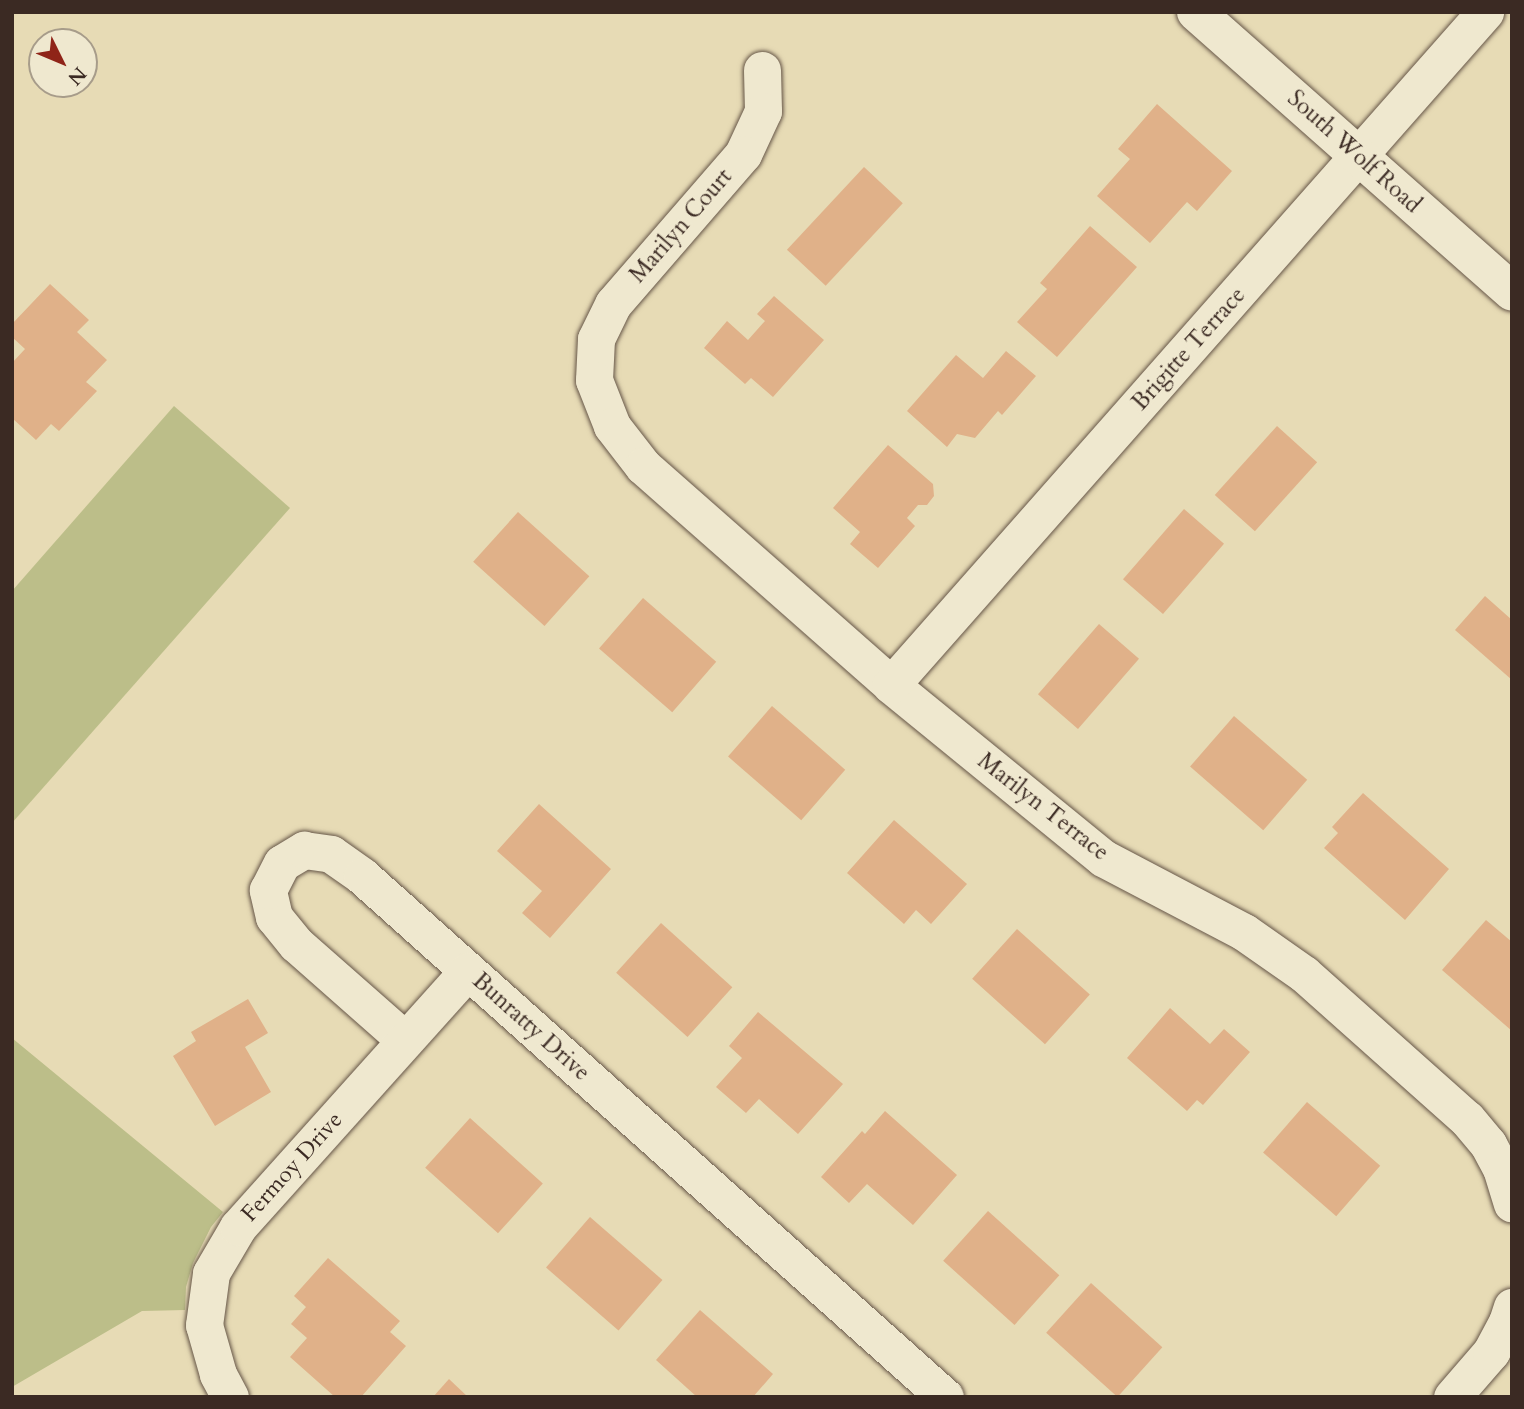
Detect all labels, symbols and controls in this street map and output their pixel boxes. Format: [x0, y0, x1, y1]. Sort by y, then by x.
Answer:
north arrow [28, 28, 98, 98]
text: N [62, 61, 92, 91]
street label: South Wolf Road [1282, 85, 1426, 219]
street label: Marilyn Court [624, 163, 738, 289]
street label: Brigitte Terrace [1127, 282, 1251, 416]
street label: Marilyn Terrace [972, 747, 1114, 867]
street label: Bunratty Drive [467, 967, 595, 1087]
street label: Fermoy Drive [236, 1107, 348, 1227]

